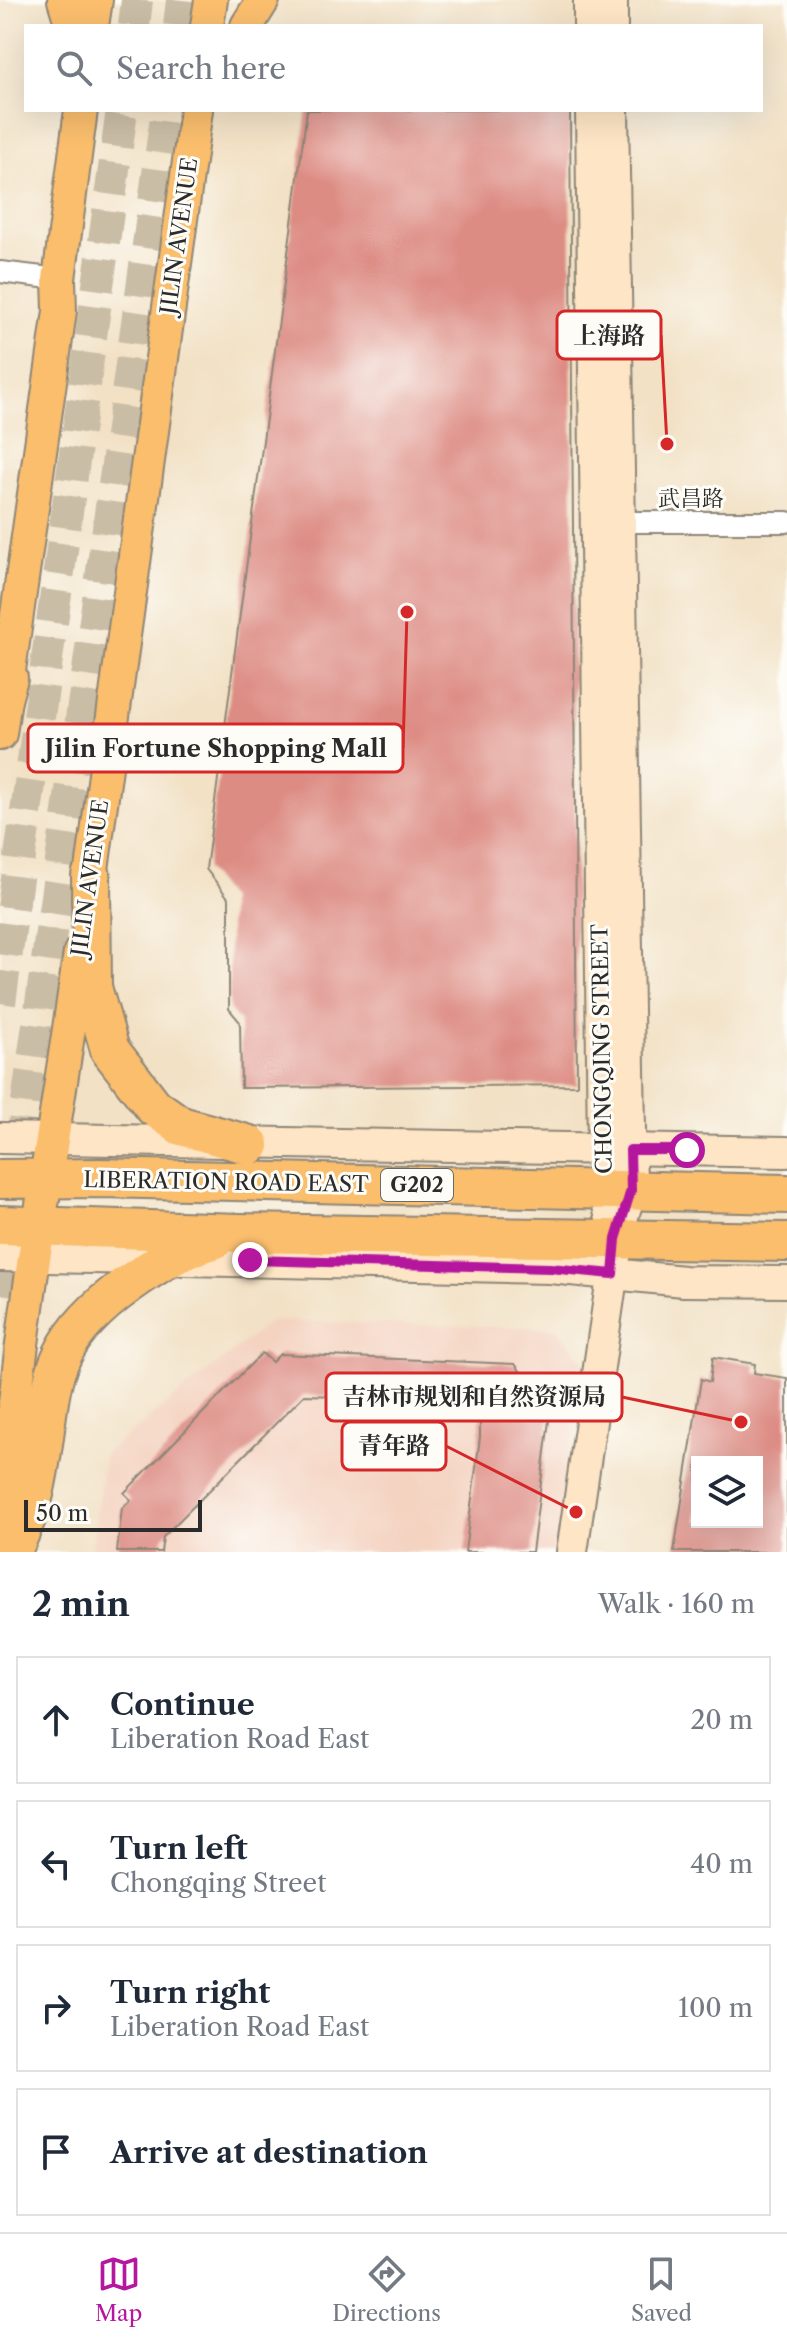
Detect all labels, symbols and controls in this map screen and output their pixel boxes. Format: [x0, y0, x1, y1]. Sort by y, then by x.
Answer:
search box [24, 24, 763, 112]
icon: search [52, 46, 96, 90]
text: Search here [116, 50, 286, 87]
street label: JILIN AVENUE [154, 156, 203, 319]
callout: 上海路 [557, 311, 661, 359]
text: 上海路 [573, 321, 645, 350]
street label: 武昌路 [658, 485, 724, 512]
callout: Jilin Fortune Shopping Mall [28, 724, 403, 772]
text: Jilin Fortune Shopping Mall [41, 734, 387, 763]
street label: JILIN AVENUE [65, 798, 114, 961]
street label: CHONGQING STREET [586, 923, 618, 1174]
route start [669, 1132, 705, 1168]
street label: LIBERATION ROAD EAST [83, 1166, 369, 1198]
road number: G202 [381, 1169, 453, 1201]
route end [232, 1242, 268, 1278]
callout: 吉林市规划和自然资源局 [326, 1373, 622, 1421]
text: 吉林市规划和自然资源局 [342, 1382, 606, 1411]
callout: 青年路 [342, 1422, 446, 1470]
text: 青年路 [358, 1431, 430, 1460]
map controls [691, 1456, 763, 1528]
button: layers [691, 1456, 763, 1528]
scale bar [24, 1496, 202, 1532]
text: 50 m [36, 1500, 88, 1527]
text: 2 min [32, 1583, 130, 1625]
text: Walk · 160 m [598, 1588, 755, 1620]
text: Continue [110, 1686, 255, 1723]
icon: ahead [34, 1698, 78, 1742]
text: 20 m [690, 1704, 753, 1736]
text: Liberation Road East [110, 1723, 369, 1755]
text: Turn left [110, 1830, 247, 1867]
icon: left [34, 1842, 78, 1886]
text: 40 m [690, 1848, 753, 1880]
text: Chongqing Street [110, 1867, 326, 1899]
text: Turn right [110, 1974, 270, 2011]
icon: right [34, 1986, 78, 2030]
text: 100 m [678, 1992, 753, 2024]
text: Liberation Road East [110, 2011, 369, 2043]
icon: arrive [34, 2130, 78, 2174]
text: Arrive at destination [110, 2134, 428, 2171]
tab: Map [95, 2252, 142, 2327]
tab: Directions [332, 2252, 441, 2327]
tab: Saved [631, 2252, 692, 2327]

